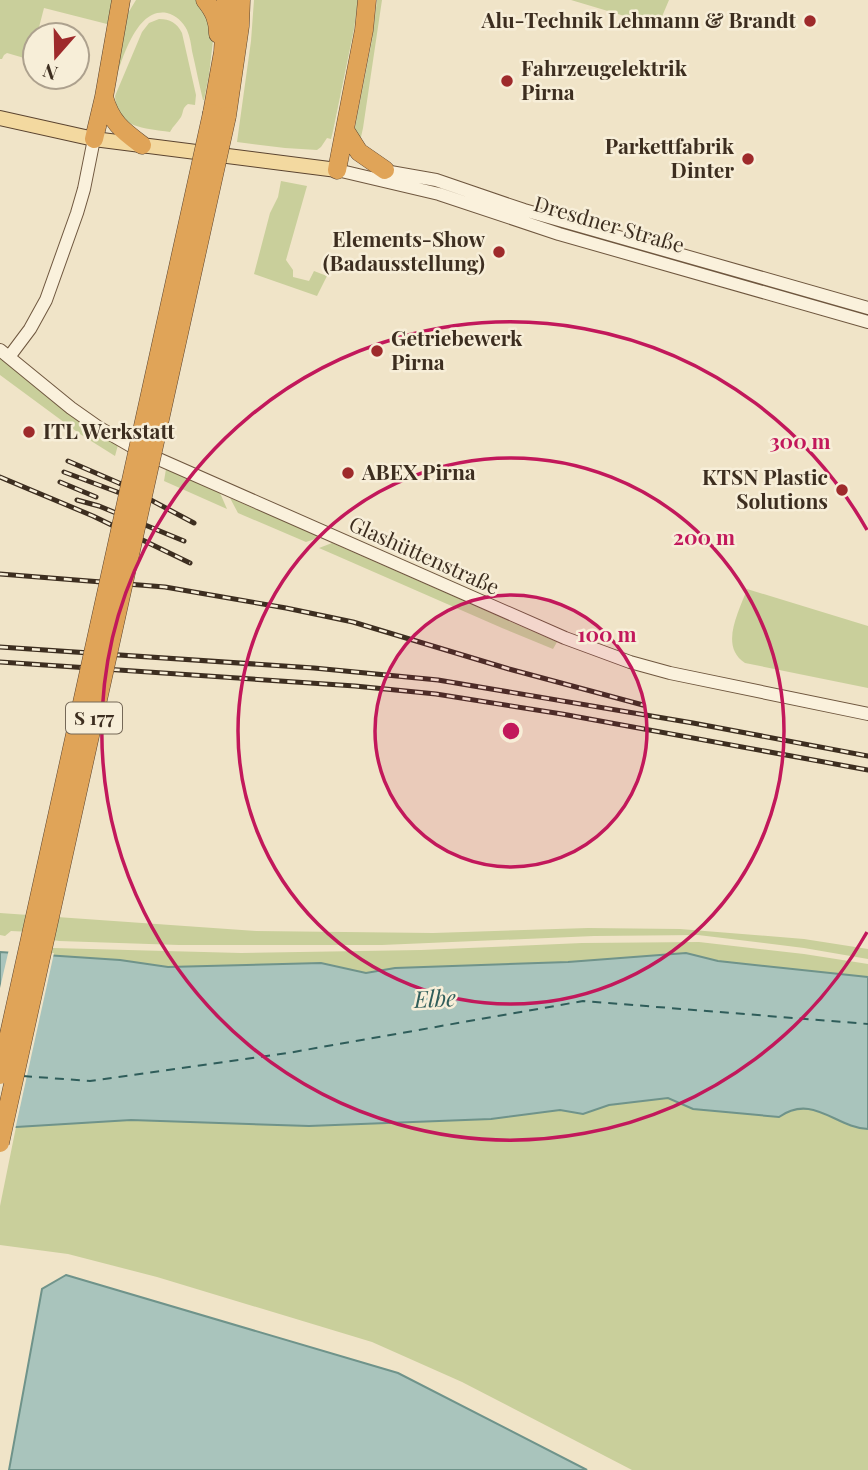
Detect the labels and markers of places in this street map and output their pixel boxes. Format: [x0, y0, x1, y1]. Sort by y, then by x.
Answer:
place label: Alu-Technik Lehmann & Brandt [480, 5, 797, 33]
marker: Alu-Technik Lehmann & Brandt [802, 13, 818, 29]
place label: Fahrzeugelektrik Pirna [521, 53, 688, 105]
marker: Fahrzeugelektrik Pirna [499, 73, 515, 89]
place label: Parkettfabrik Dinter [605, 131, 735, 183]
marker: Parkettfabrik Dinter [740, 151, 756, 167]
place label: Elements-Show (Badausstellung) [323, 224, 485, 276]
marker: Elements-Show (Badausstellung) [491, 244, 507, 260]
place label: Getriebewerk Pirna [391, 323, 523, 375]
marker: Getriebewerk Pirna [369, 343, 385, 359]
place label: ITL Werkstatt [43, 416, 175, 444]
marker: ITL Werkstatt [21, 424, 37, 440]
place label: ABEX Pirna [361, 457, 476, 485]
place label: KTSN Plastic Solutions [702, 462, 828, 514]
marker: ABEX Pirna [340, 465, 356, 481]
marker: KTSN Plastic Solutions [834, 482, 850, 498]
centre of rings [499, 719, 523, 743]

